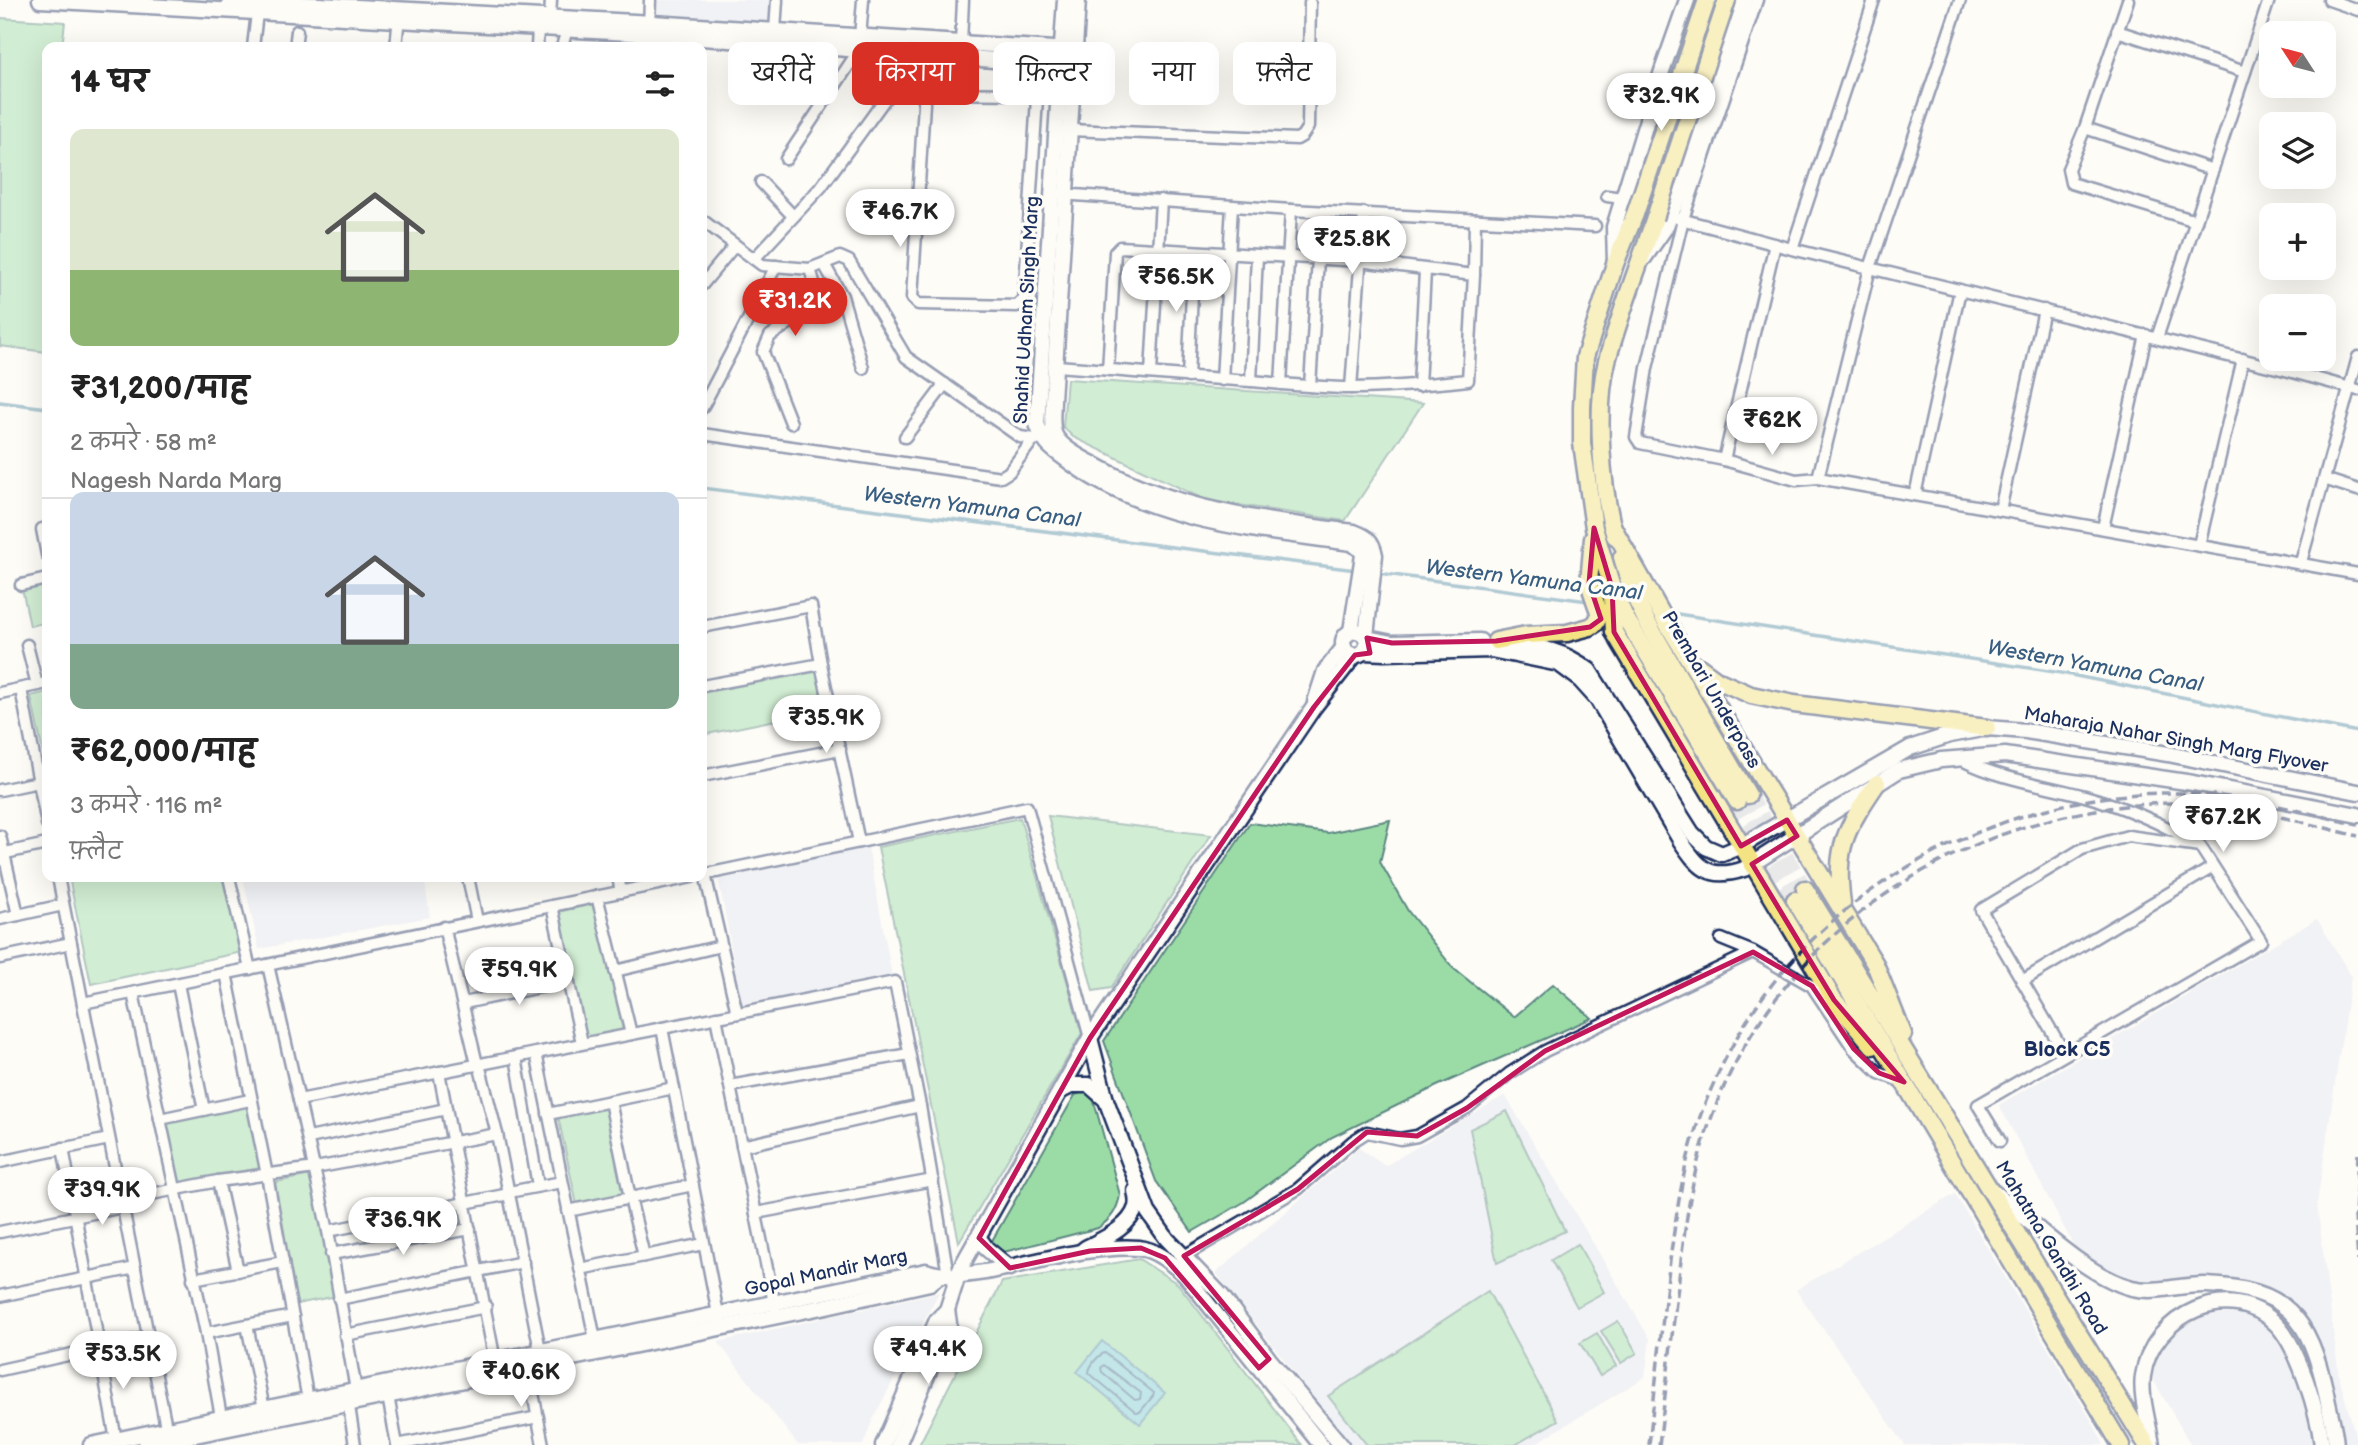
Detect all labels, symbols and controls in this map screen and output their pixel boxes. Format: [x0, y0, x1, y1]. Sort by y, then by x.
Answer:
north arrow [2259, 21, 2336, 98]
map controls [2259, 21, 2336, 371]
chip: खरीदें [728, 42, 838, 105]
chip: किराया [852, 42, 979, 105]
chip: फ़िल्टर [993, 42, 1115, 105]
chip: नया [1129, 42, 1219, 105]
chip: फ़्लैट [1233, 42, 1336, 105]
text: 14 घर [70, 65, 148, 101]
icon: filters [641, 65, 679, 103]
pin: ₹32.9K [1604, 74, 1718, 133]
text: ₹32.9K [1622, 82, 1700, 110]
button: layers [2259, 112, 2336, 189]
icon: home [312, 174, 438, 300]
pin: ₹46.7K [843, 190, 957, 249]
street label: Shahid Udham Singh Marg [1010, 195, 1044, 425]
text: ₹46.7K [862, 198, 938, 226]
button: + [2259, 203, 2336, 280]
pin: ₹25.8K [1295, 216, 1409, 276]
text: ₹25.8K [1313, 225, 1391, 253]
pin: ₹56.5K [1119, 254, 1233, 314]
text: ₹56.5K [1138, 263, 1214, 291]
pin: ₹31.2K [738, 278, 852, 338]
text: ₹31.2K [758, 287, 832, 315]
button: − [2259, 294, 2336, 371]
text: ₹31,200/माह [70, 371, 249, 407]
pin: ₹62K [1731, 398, 1813, 457]
text: ₹62K [1742, 406, 1802, 434]
text: 2 कमरे · 58 m² [70, 429, 217, 457]
text: Nagesh Narda Marg [70, 467, 282, 495]
water label: Western Yamuna Canal [862, 481, 1083, 533]
icon: home [312, 537, 438, 663]
water label: Western Yamuna Canal [1424, 554, 1645, 606]
street label: Prembari Underpass [1657, 607, 1765, 773]
water label: Western Yamuna Canal [1985, 635, 2206, 697]
pin: ₹35.9K [769, 696, 883, 755]
street label: Maharaja Nahar Singh Marg Flyover [2022, 702, 2331, 778]
text: ₹35.9K [788, 704, 864, 732]
text: ₹62,000/माह [70, 734, 257, 770]
text: 3 कमरे · 116 m² [70, 792, 223, 820]
pin: ₹67.2K [2166, 794, 2280, 854]
text: ₹67.2K [2185, 803, 2261, 831]
text: फ़्लैट [70, 838, 122, 866]
pin: ₹59.9K [462, 948, 576, 1007]
text: ₹59.9K [481, 956, 557, 984]
district label: Block C5 [2023, 1037, 2111, 1062]
street label: Mahatma Gandhi Road [1990, 1157, 2112, 1339]
pin: ₹39.9K [45, 1168, 159, 1227]
text: ₹39.9K [64, 1176, 140, 1204]
pin: ₹36.9K [346, 1198, 460, 1257]
text: ₹36.9K [364, 1206, 442, 1234]
street label: Gopal Mandir Marg [742, 1244, 910, 1302]
pin: ₹49.4K [871, 1326, 985, 1386]
pin: ₹53.5K [66, 1332, 180, 1391]
text: ₹49.4K [889, 1335, 967, 1363]
text: ₹53.5K [85, 1340, 161, 1368]
pin: ₹40.6K [464, 1350, 578, 1409]
text: ₹40.6K [482, 1358, 560, 1386]

